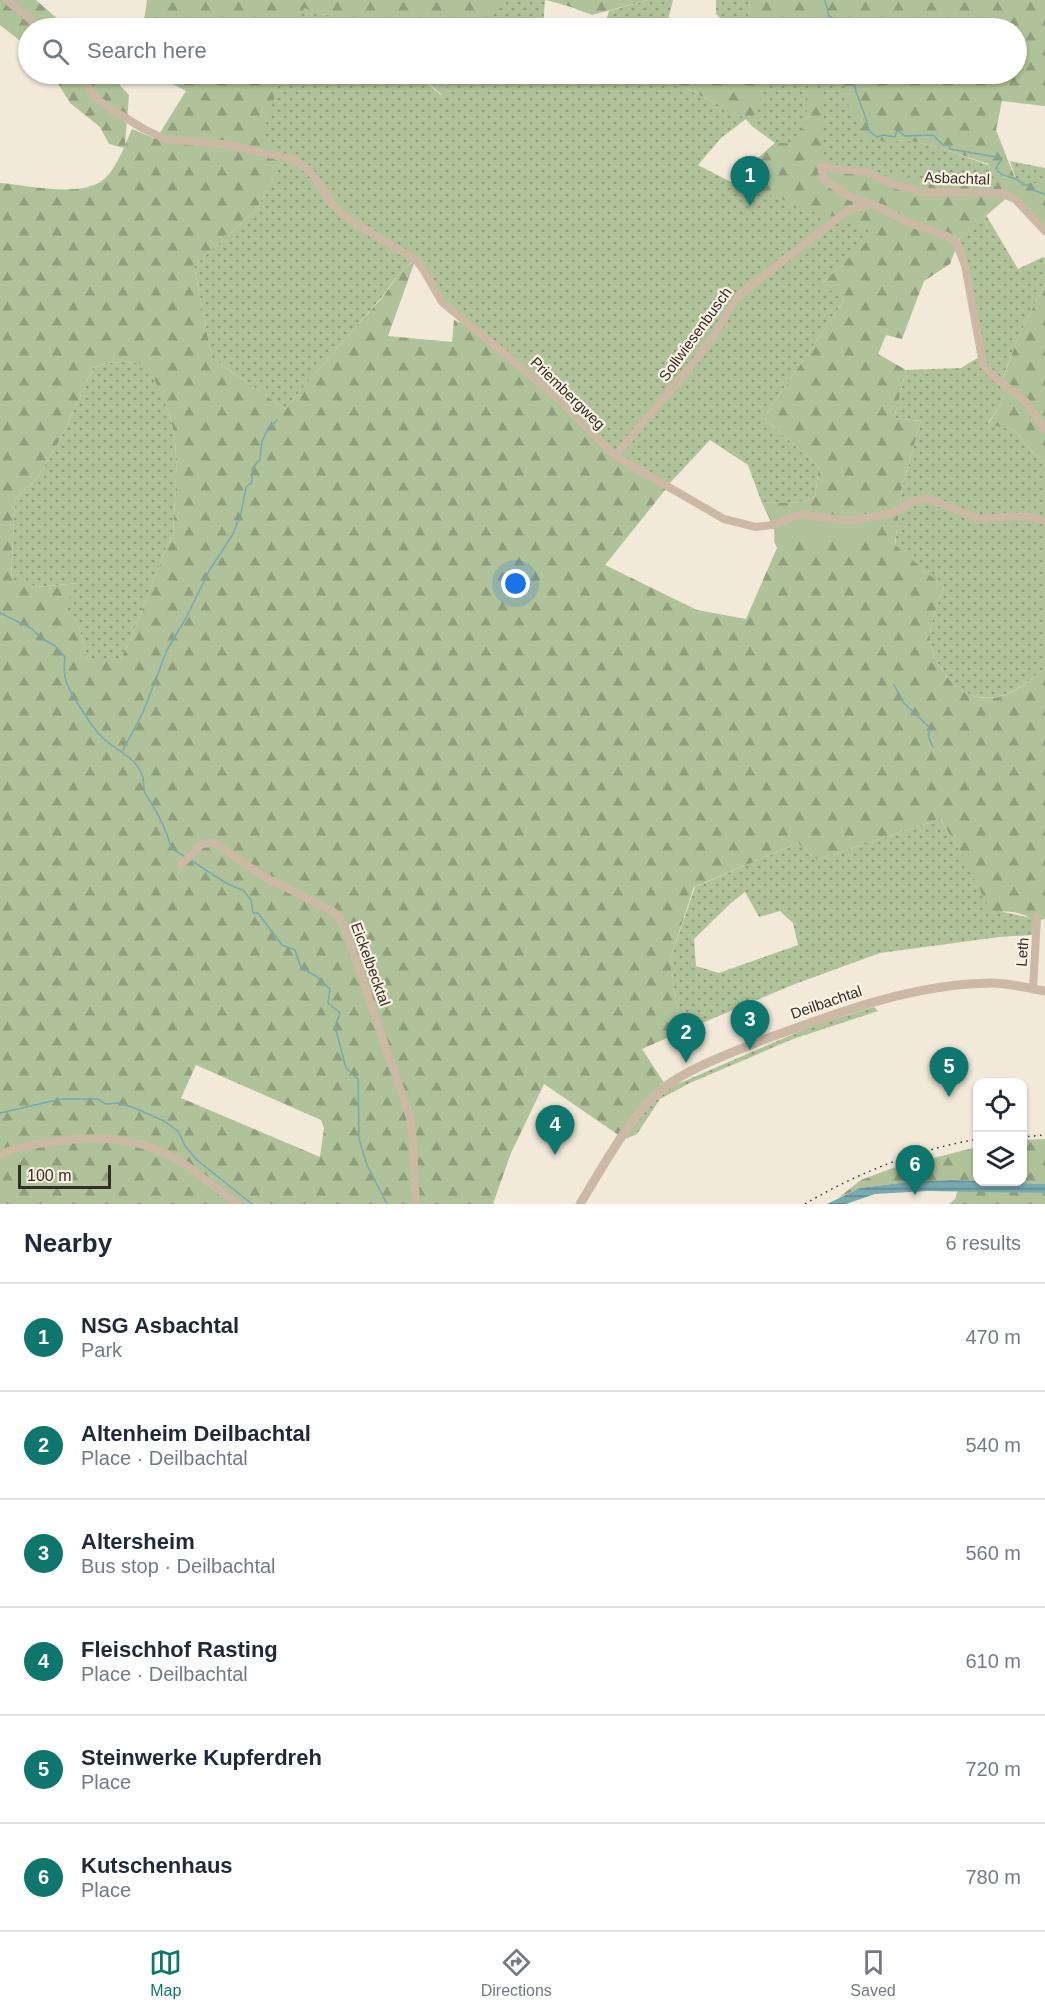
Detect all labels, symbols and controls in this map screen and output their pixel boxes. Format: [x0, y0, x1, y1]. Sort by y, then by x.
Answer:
search box [18, 18, 1027, 84]
icon: search [39, 35, 72, 68]
text: Search here [87, 38, 207, 63]
pin: 1 [730, 156, 770, 206]
street label: Asbachtal [924, 168, 990, 188]
street label: Sollwiesenbusch [655, 284, 735, 384]
street label: Priembergweg [527, 353, 609, 433]
your location [501, 569, 530, 598]
street label: Eickelbecktal [348, 920, 394, 1008]
street label: Leth [1013, 937, 1031, 967]
street label: Deilbachtal [788, 982, 864, 1022]
pin: 3 [730, 1000, 770, 1050]
pin: 2 [666, 1014, 706, 1063]
pin: 5 [930, 1048, 968, 1097]
map controls [973, 1078, 1027, 1186]
button: locate [973, 1078, 1027, 1132]
pin: 4 [536, 1106, 574, 1155]
button: layers [973, 1132, 1027, 1186]
pin: 6 [896, 1146, 934, 1195]
scale bar [18, 1162, 111, 1190]
text: 100 m [27, 1167, 71, 1184]
text: Nearby [24, 1228, 112, 1258]
text: 6 results [945, 1232, 1021, 1254]
text: NSG Asbachtal [81, 1313, 239, 1338]
text: 1 [38, 1326, 49, 1348]
text: 470 m [965, 1326, 1021, 1348]
text: Park [81, 1339, 122, 1361]
text: Altenheim Deilbachtal [81, 1421, 311, 1446]
text: 2 [38, 1434, 49, 1456]
text: 540 m [965, 1434, 1021, 1456]
text: Place · Deilbachtal [81, 1447, 248, 1469]
text: Altersheim [81, 1529, 195, 1554]
text: 3 [38, 1542, 49, 1564]
text: 560 m [965, 1542, 1021, 1564]
text: Bus stop · Deilbachtal [81, 1555, 276, 1577]
text: Fleischhof Rasting [81, 1637, 278, 1662]
text: 4 [38, 1650, 49, 1672]
text: 610 m [965, 1650, 1021, 1672]
text: Place · Deilbachtal [81, 1663, 248, 1685]
text: Steinwerke Kupferdreh [81, 1745, 322, 1770]
text: 5 [38, 1758, 49, 1780]
text: 720 m [965, 1758, 1021, 1780]
text: Place [81, 1771, 131, 1793]
text: Kutschenhaus [81, 1853, 233, 1878]
text: 6 [38, 1866, 49, 1888]
text: 780 m [965, 1866, 1021, 1888]
text: Place [81, 1879, 131, 1901]
tab: Map [149, 1946, 182, 2000]
tab: Directions [481, 1946, 552, 2000]
tab: Saved [850, 1946, 896, 2000]

